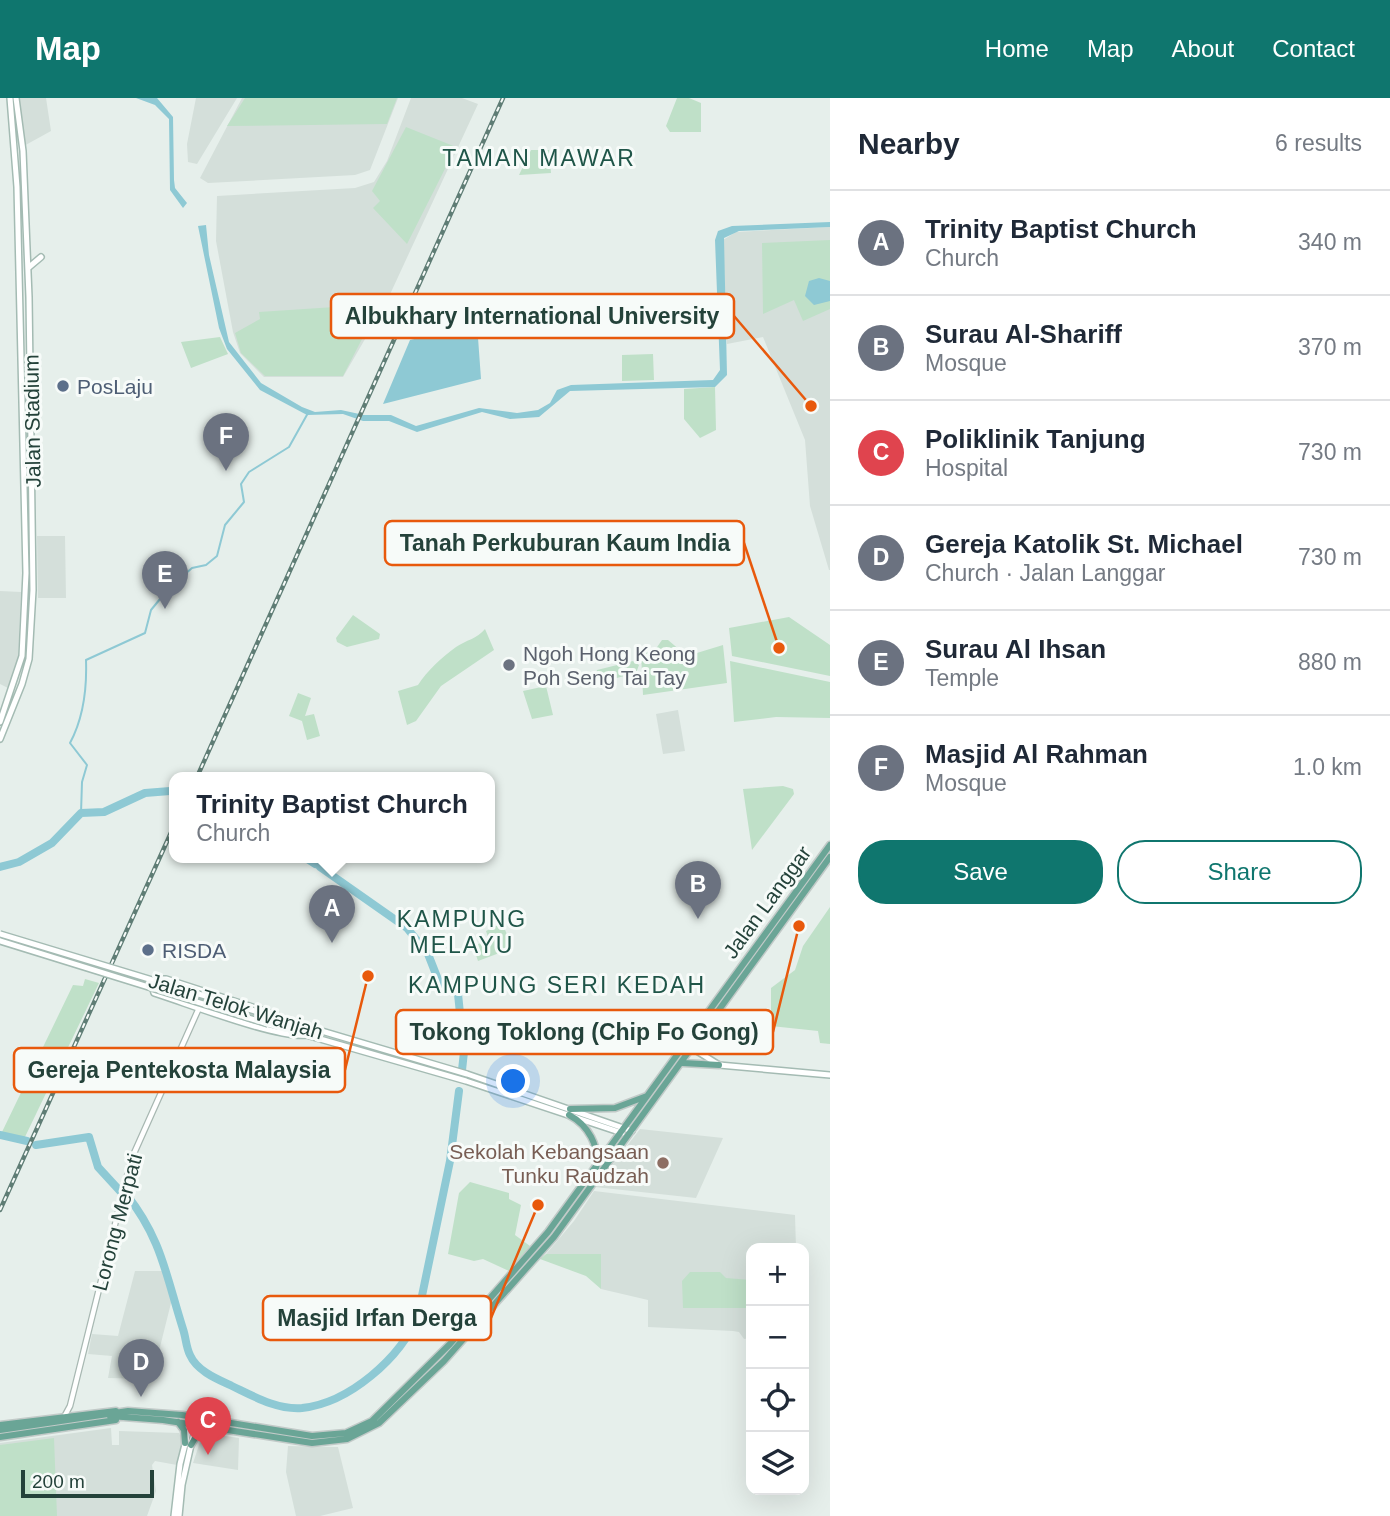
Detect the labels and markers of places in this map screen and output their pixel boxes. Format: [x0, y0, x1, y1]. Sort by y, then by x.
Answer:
callout: Albukhary International University [331, 294, 734, 338]
place label: PosLaju [77, 375, 153, 398]
marker: PosLaju [55, 378, 71, 394]
pin: F [203, 413, 249, 471]
callout: Tanah Perkuburan Kaum India [385, 521, 744, 565]
pin: E [142, 551, 188, 609]
place label: Ngoh Hong Keong Poh Seng Tai Tay [523, 642, 696, 689]
marker: Ngoh Hong Keong Poh Seng Tai Tay [501, 657, 517, 673]
pin: B [675, 861, 721, 919]
pin: A [309, 885, 355, 943]
place label: RISDA [162, 939, 226, 962]
marker: RISDA [140, 942, 156, 958]
callout: Tokong Toklong (Chip Fo Gong) [396, 1010, 773, 1054]
callout: Gereja Pentekosta Malaysia [14, 1048, 345, 1092]
place label: Sekolah Kebangsaan Tunku Raudzah [449, 1140, 649, 1187]
marker: Sekolah Kebangsaan Tunku Raudzah [655, 1155, 671, 1171]
callout: Masjid Irfan Derga [263, 1296, 491, 1340]
pin: D [118, 1339, 164, 1397]
pin: C [185, 1397, 231, 1455]

